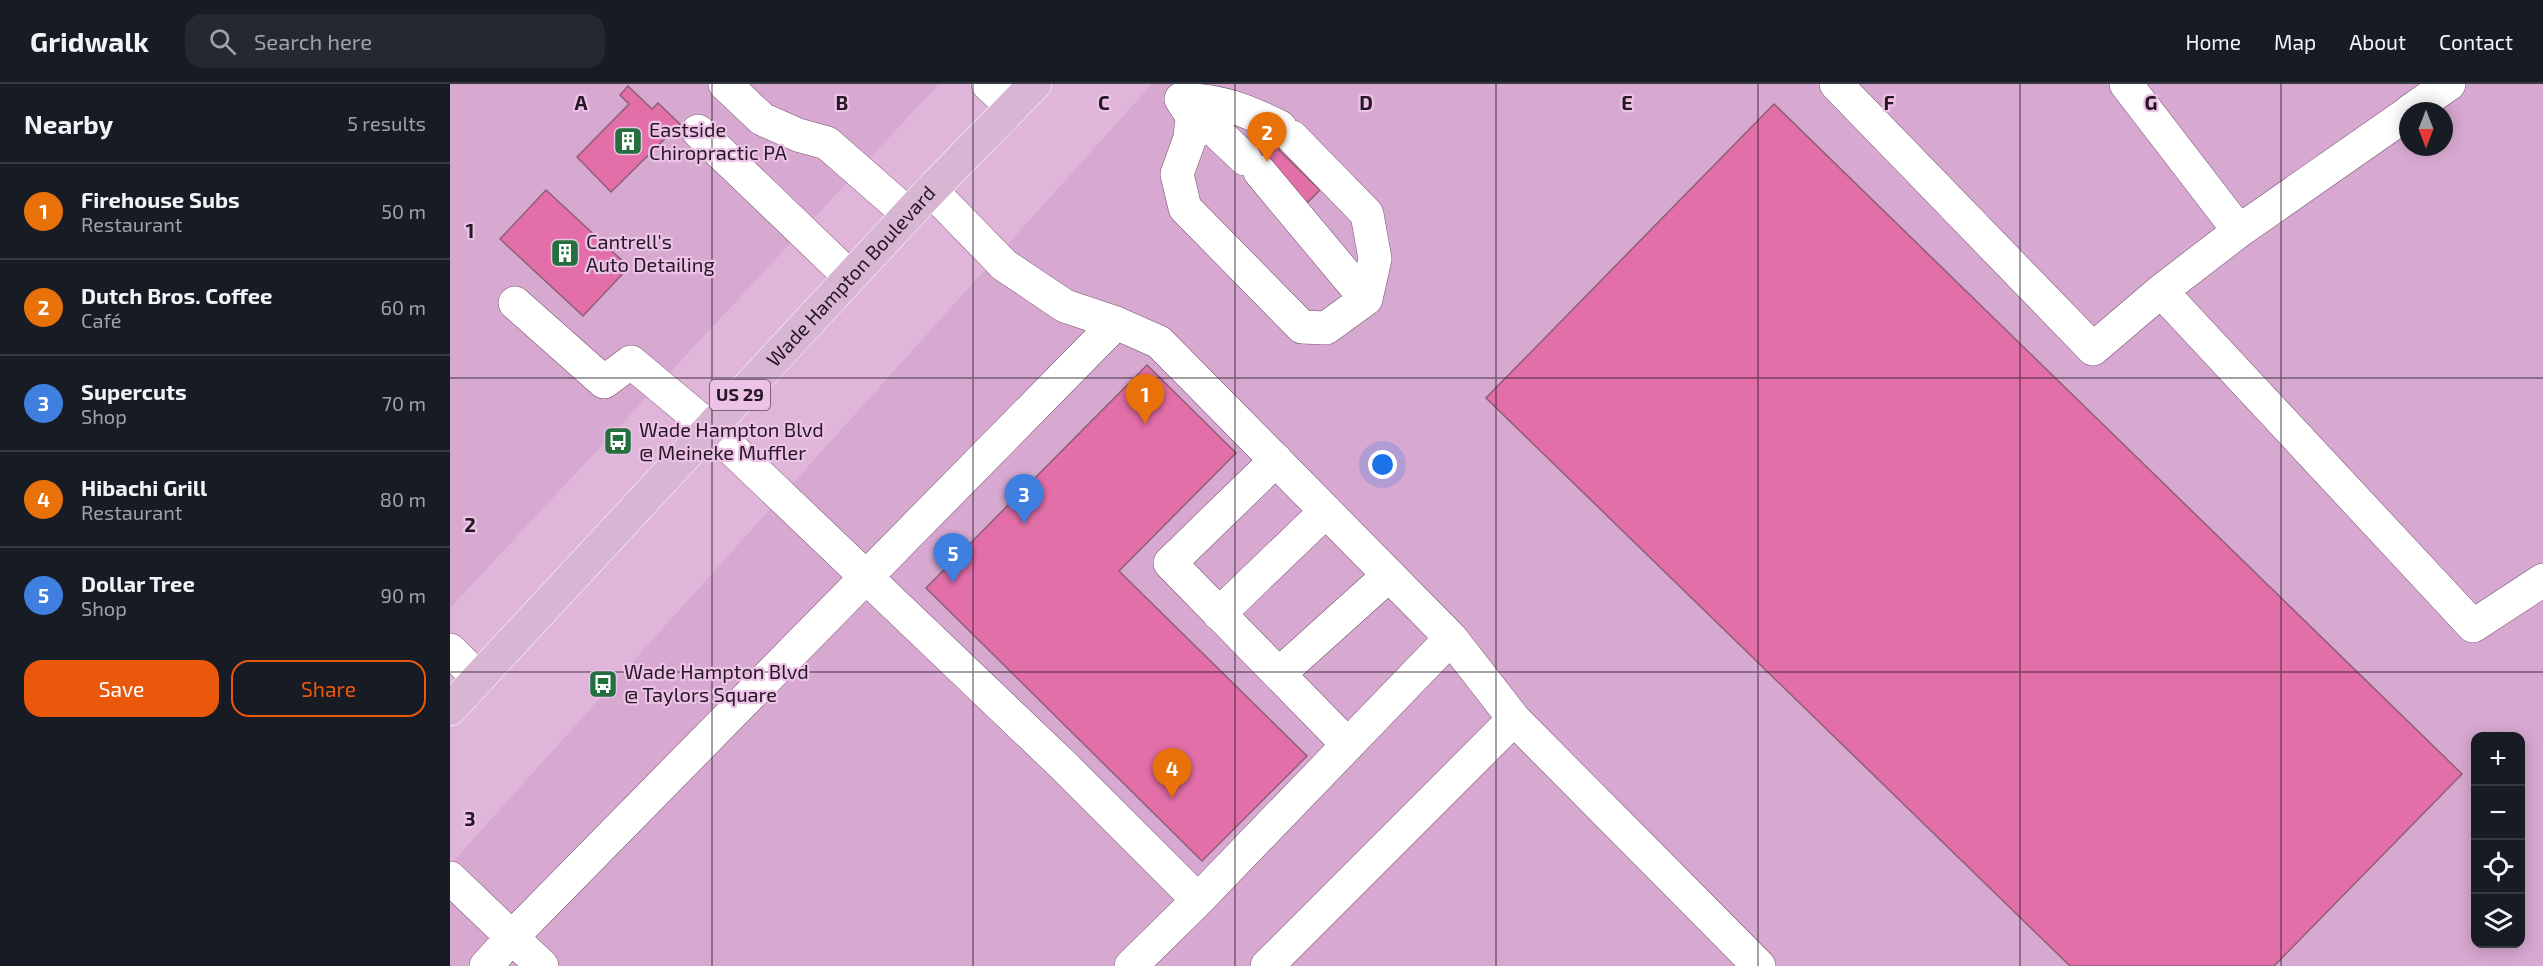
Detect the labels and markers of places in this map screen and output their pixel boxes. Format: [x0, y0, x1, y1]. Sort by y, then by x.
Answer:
pin: 2 [1248, 112, 1286, 162]
place label: Eastside Chiropractic PA [649, 117, 787, 164]
building icon: Eastside Chiropractic PA [612, 125, 644, 157]
place label: Cantrell's Auto Detailing [586, 229, 715, 276]
building icon: Cantrell's Auto Detailing [549, 237, 581, 269]
pin: 1 [1126, 374, 1164, 424]
place label: Wade Hampton Blvd @ Meineke Muffler [639, 417, 824, 464]
bus stop icon: Wade Hampton Blvd @ Meineke Muffler [602, 425, 634, 457]
pin: 3 [1004, 474, 1044, 524]
pin: 5 [934, 534, 972, 583]
place label: Wade Hampton Blvd @ Taylors Square [624, 659, 809, 706]
bus stop icon: Wade Hampton Blvd @ Taylors Square [587, 668, 619, 700]
pin: 4 [1152, 748, 1192, 798]

